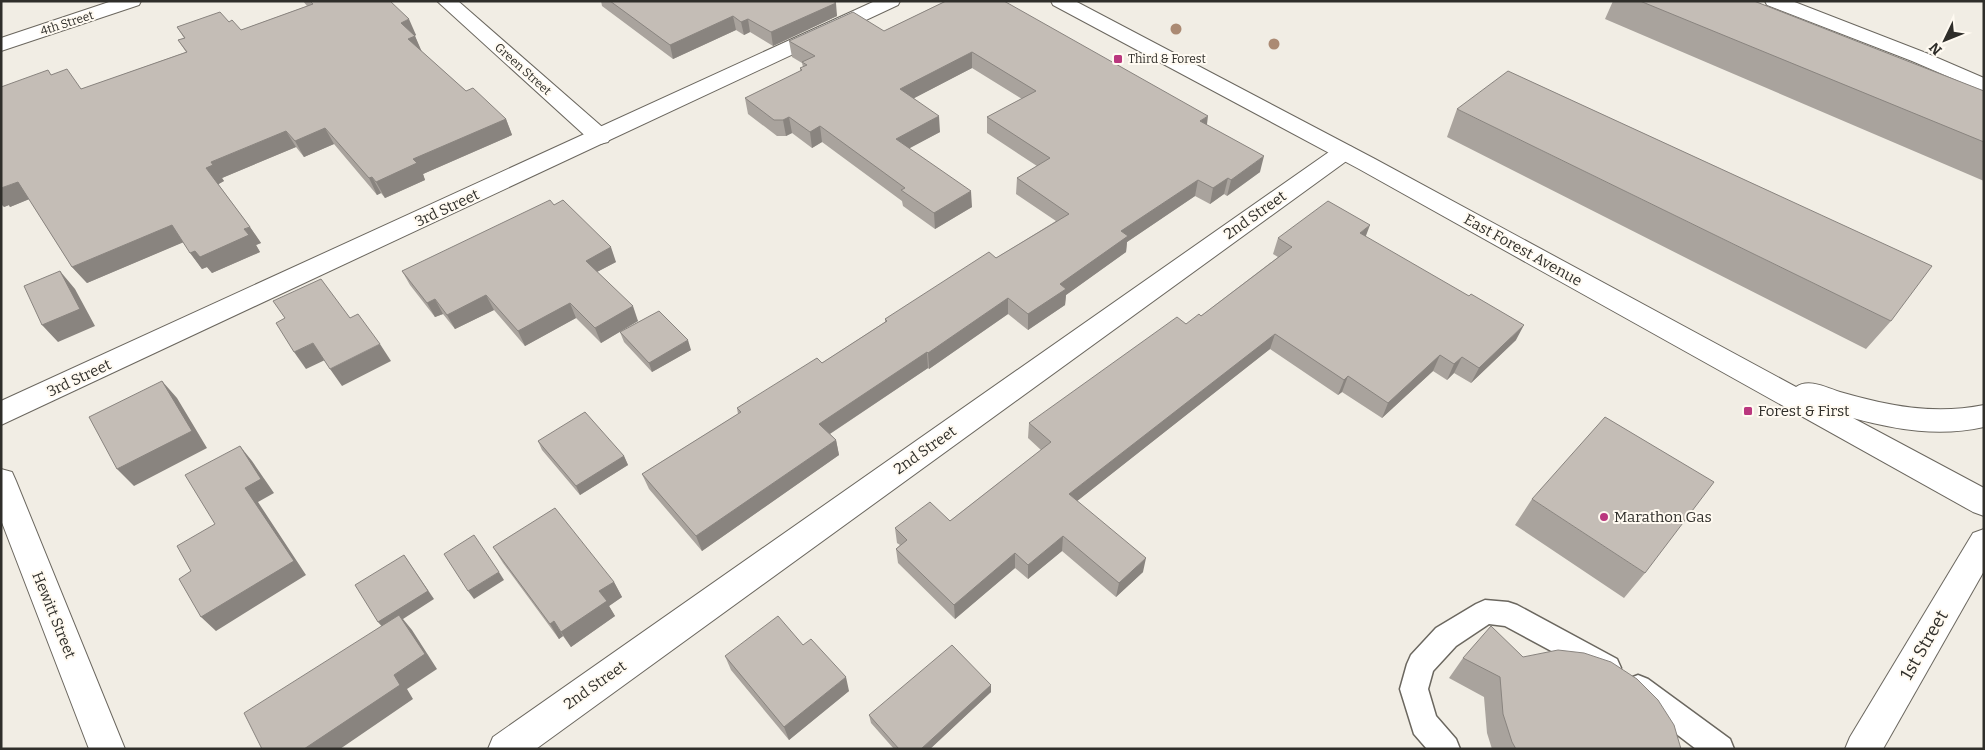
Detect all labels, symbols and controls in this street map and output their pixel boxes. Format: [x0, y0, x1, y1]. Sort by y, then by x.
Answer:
street label: 4th Street [39, 8, 96, 38]
north arrow [1920, 15, 1970, 65]
text: N [1926, 39, 1946, 58]
street label: Green Street [492, 40, 555, 98]
place label: Third & Forest [1128, 52, 1207, 66]
marker: Third & Forest [1112, 53, 1124, 65]
street label: 3rd Street [412, 185, 482, 231]
street label: 2nd Street [1220, 187, 1290, 243]
street label: East Forest Avenue [1461, 210, 1585, 290]
street label: 3rd Street [44, 355, 114, 401]
place label: Forest & First [1758, 402, 1850, 420]
marker: Forest & First [1742, 405, 1754, 417]
street label: 2nd Street [890, 422, 960, 478]
place label: Marathon Gas [1614, 508, 1712, 526]
marker: Marathon Gas [1598, 511, 1610, 523]
street label: Hewitt Street [28, 569, 80, 662]
street label: 1st Street [1895, 606, 1953, 684]
street label: 2nd Street [560, 657, 630, 713]

